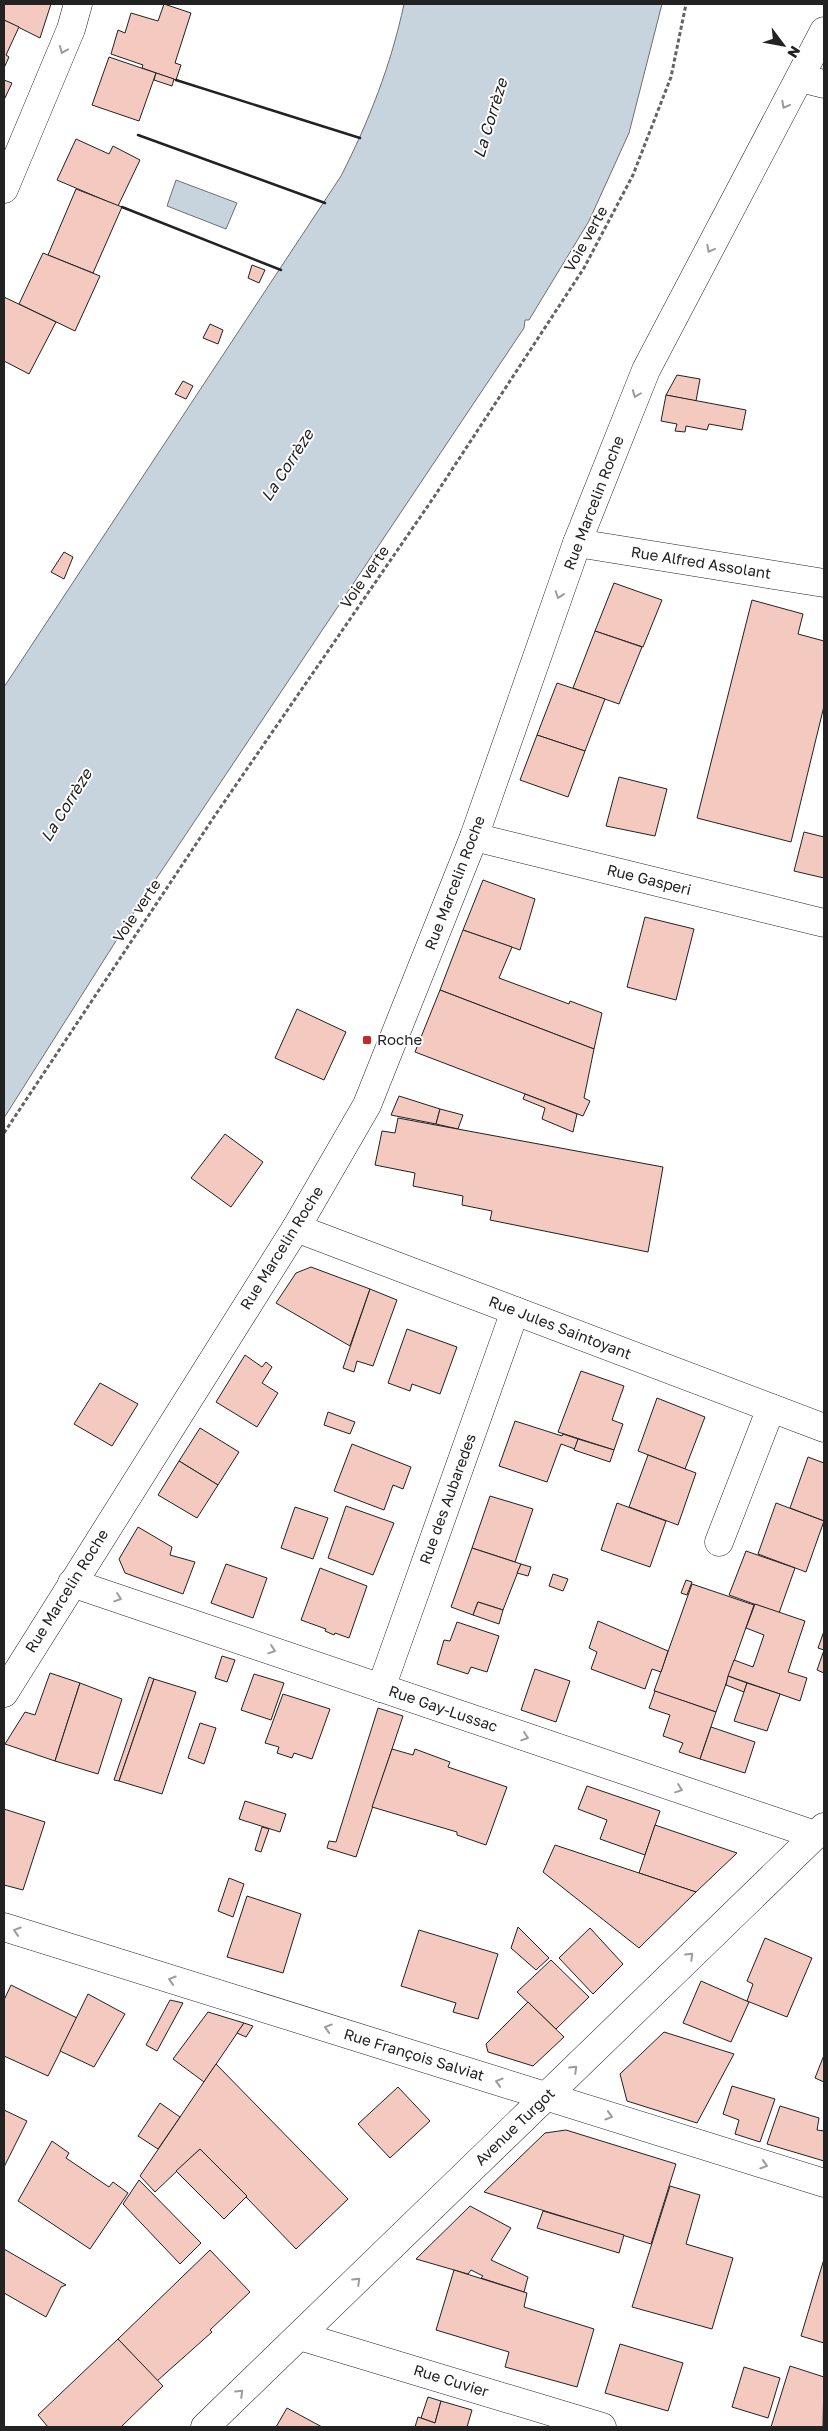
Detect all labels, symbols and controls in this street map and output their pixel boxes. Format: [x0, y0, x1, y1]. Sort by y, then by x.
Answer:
north arrow [758, 20, 808, 70]
text: N [784, 43, 804, 61]
one-way arrow [58, 45, 69, 54]
water label: La Corrèze [468, 74, 512, 160]
one-way arrow [781, 100, 791, 109]
street label: Voie verte [560, 202, 611, 274]
one-way arrow [706, 244, 716, 253]
one-way arrow [632, 389, 643, 398]
water label: La Corrèze [256, 424, 319, 505]
street label: Rue Marcelin Roche [559, 433, 627, 572]
street label: Voie verte [336, 541, 392, 611]
street label: Rue Alfred Assolant [630, 542, 773, 582]
one-way arrow [555, 590, 565, 598]
water label: La Corrèze [36, 764, 97, 845]
street label: Rue Marcelin Roche [420, 813, 488, 952]
street label: Rue Gasperi [605, 860, 693, 898]
street label: Voie verte [109, 875, 164, 945]
place label: Roche [377, 1030, 422, 1048]
marker: Roche [361, 1034, 373, 1046]
street label: Rue Marcelin Roche [236, 1182, 327, 1313]
street label: Rue Jules Saintoyant [487, 1292, 634, 1363]
street label: Rue des Aubaredes [415, 1431, 479, 1567]
street label: Rue Marcelin Roche [21, 1525, 112, 1656]
one-way arrow [113, 1592, 122, 1602]
one-way arrow [267, 1645, 275, 1655]
street label: Rue Gay-Lussac [387, 1681, 500, 1735]
one-way arrow [520, 1731, 529, 1741]
one-way arrow [674, 1783, 682, 1793]
one-way arrow [14, 1927, 22, 1937]
one-way arrow [684, 1953, 693, 1962]
one-way arrow [169, 1975, 177, 1985]
one-way arrow [324, 2024, 332, 2034]
street label: Rue François Salviat [342, 2024, 487, 2084]
one-way arrow [568, 2066, 577, 2075]
one-way arrow [496, 2077, 504, 2087]
street label: Avenue Turgot [471, 2084, 558, 2169]
one-way arrow [605, 2110, 613, 2120]
one-way arrow [760, 2159, 768, 2169]
one-way arrow [351, 2278, 360, 2287]
street label: Rue Cuvier [412, 2360, 491, 2400]
one-way arrow [234, 2390, 243, 2399]

